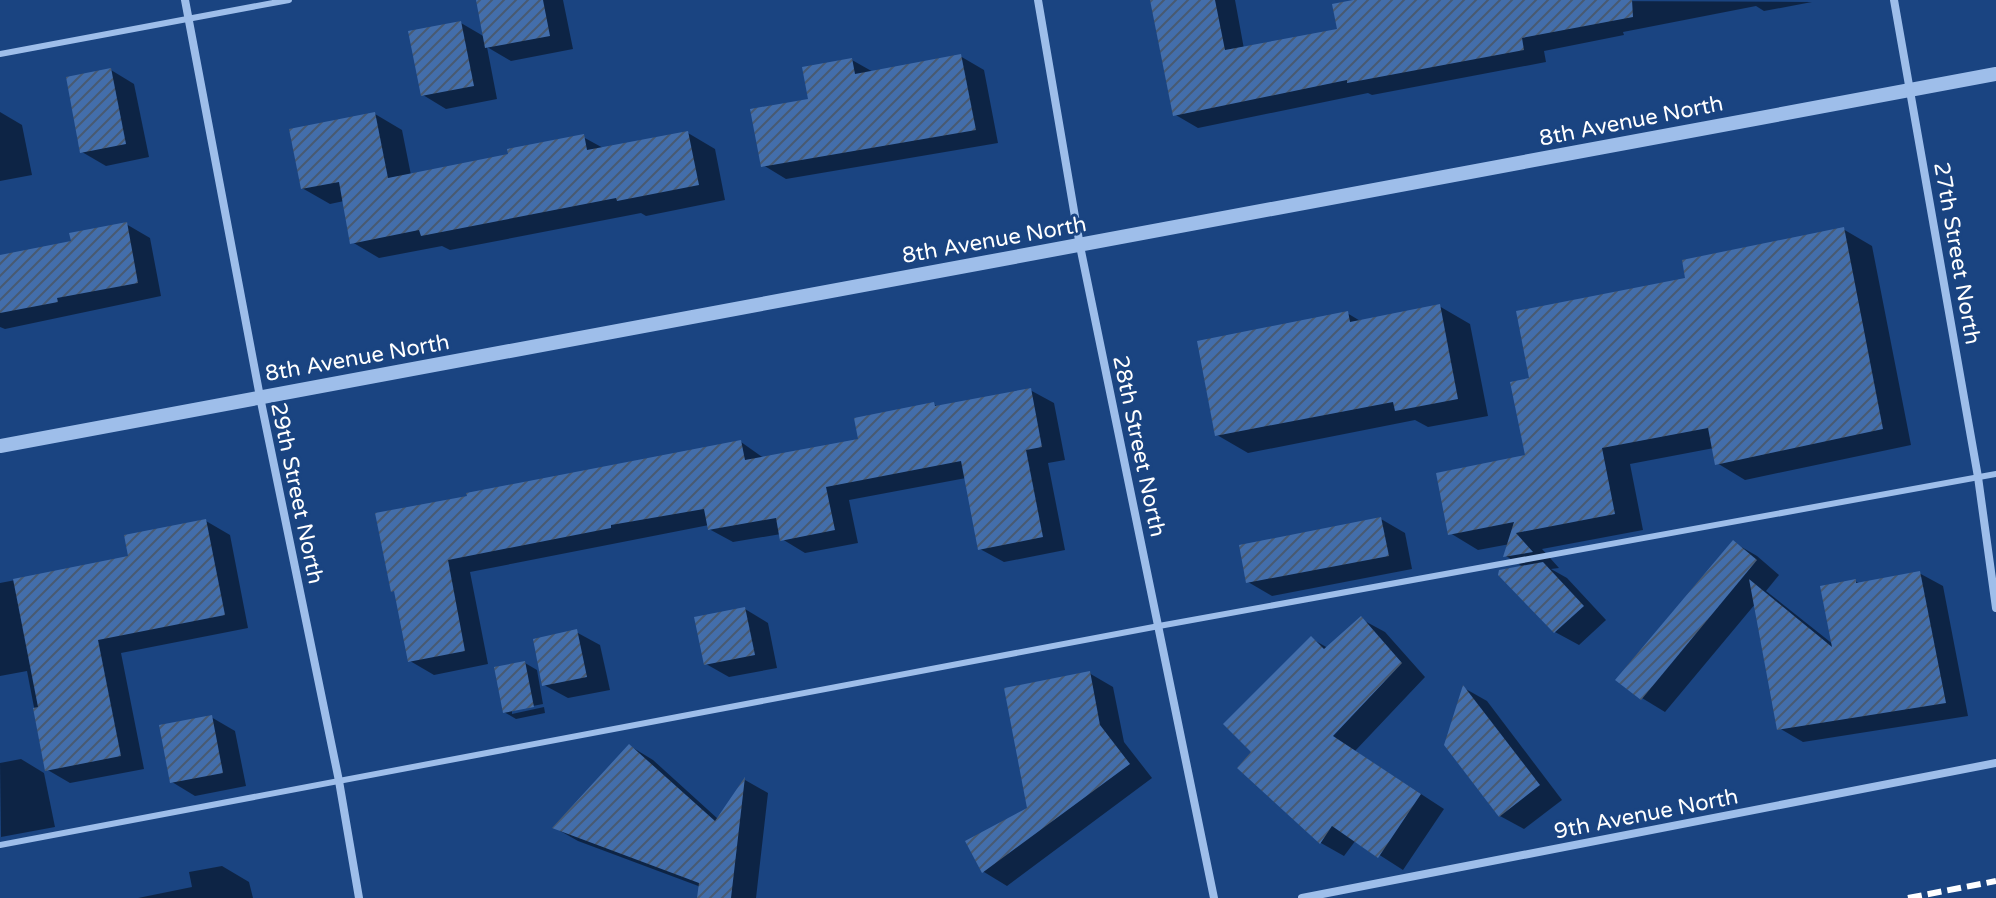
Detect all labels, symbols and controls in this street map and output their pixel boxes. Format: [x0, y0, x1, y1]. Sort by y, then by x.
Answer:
street label: 8th Avenue North [1537, 90, 1725, 152]
street label: 27th Street North [1928, 160, 1986, 346]
street label: 8th Avenue North [900, 211, 1088, 269]
street label: 8th Avenue North [263, 329, 451, 387]
street label: 28th Street North [1107, 353, 1171, 539]
street label: 29th Street North [265, 400, 329, 586]
street label: 9th Avenue North [1552, 783, 1740, 845]

